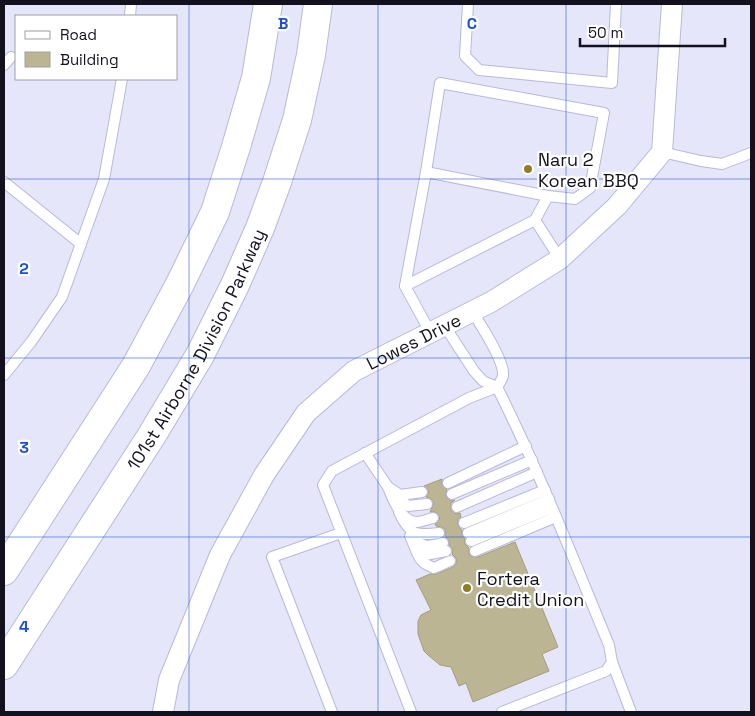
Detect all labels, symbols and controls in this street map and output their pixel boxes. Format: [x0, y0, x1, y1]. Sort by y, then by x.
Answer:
text: B [278, 13, 288, 34]
text: C [467, 13, 477, 34]
legend [15, 15, 178, 80]
scale bar [580, 15, 725, 47]
text: 50 m [588, 23, 623, 42]
text: Road [60, 25, 97, 44]
text: Building [60, 50, 119, 69]
place label: Naru 2 Korean BBQ [538, 148, 639, 192]
marker: Naru 2 Korean BBQ [522, 163, 534, 175]
street label: 101st Airborne Division Parkway [121, 225, 270, 474]
text: 2 [19, 258, 29, 279]
street label: Lowes Drive [362, 308, 464, 375]
text: 3 [19, 437, 29, 458]
place label: Fortera Credit Union [477, 567, 584, 611]
marker: Fortera Credit Union [461, 582, 473, 594]
text: 4 [19, 616, 29, 637]

